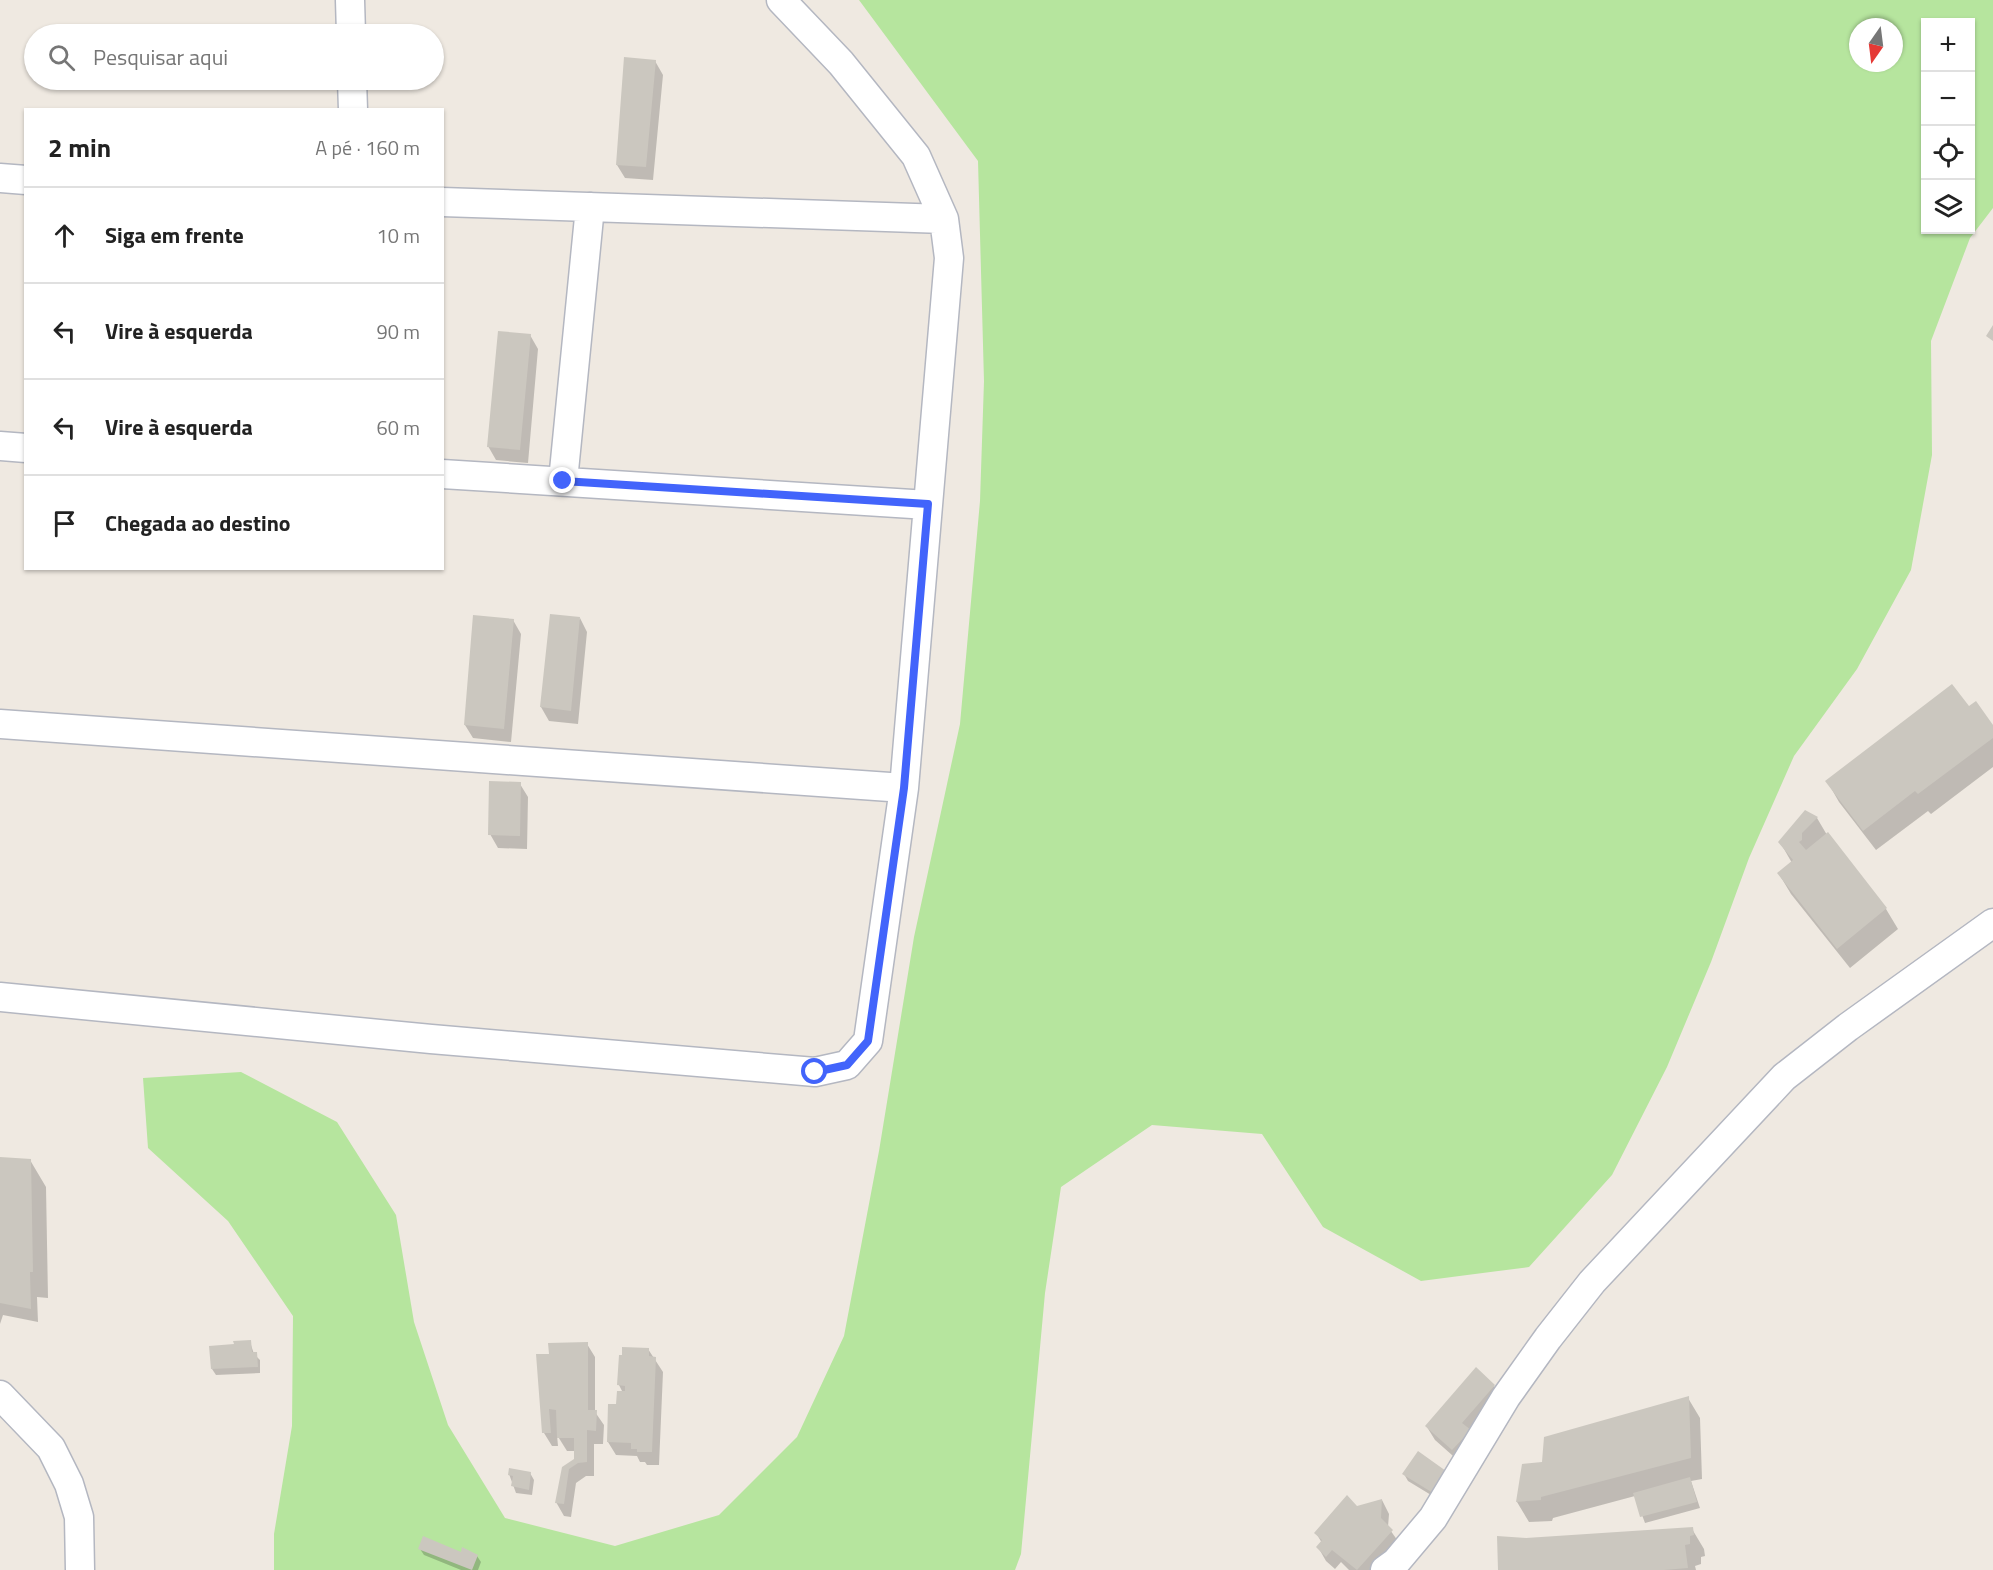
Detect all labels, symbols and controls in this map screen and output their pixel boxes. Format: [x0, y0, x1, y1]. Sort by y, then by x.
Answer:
north arrow [1849, 18, 1903, 72]
map controls [1921, 18, 1975, 234]
button: + [1921, 18, 1975, 72]
search box [24, 24, 444, 90]
text: Pesquisar aqui [93, 40, 228, 74]
icon: search [45, 41, 78, 74]
button: − [1921, 72, 1975, 126]
button: locate [1921, 126, 1975, 180]
text: 2 min [48, 128, 111, 167]
text: A pé · 160 m [315, 132, 420, 163]
button: layers [1921, 180, 1975, 234]
text: Siga em frente [105, 218, 244, 252]
icon: ahead [48, 219, 81, 252]
text: 10 m [376, 220, 420, 251]
text: Vire à esquerda [105, 314, 253, 348]
icon: left [48, 315, 81, 348]
text: 90 m [376, 316, 420, 347]
text: Vire à esquerda [105, 410, 253, 444]
icon: left [48, 411, 81, 444]
text: 60 m [376, 412, 420, 443]
route end [549, 467, 575, 493]
text: Chegada ao destino [105, 506, 291, 540]
icon: arrive [48, 507, 81, 540]
route start [801, 1058, 827, 1084]

